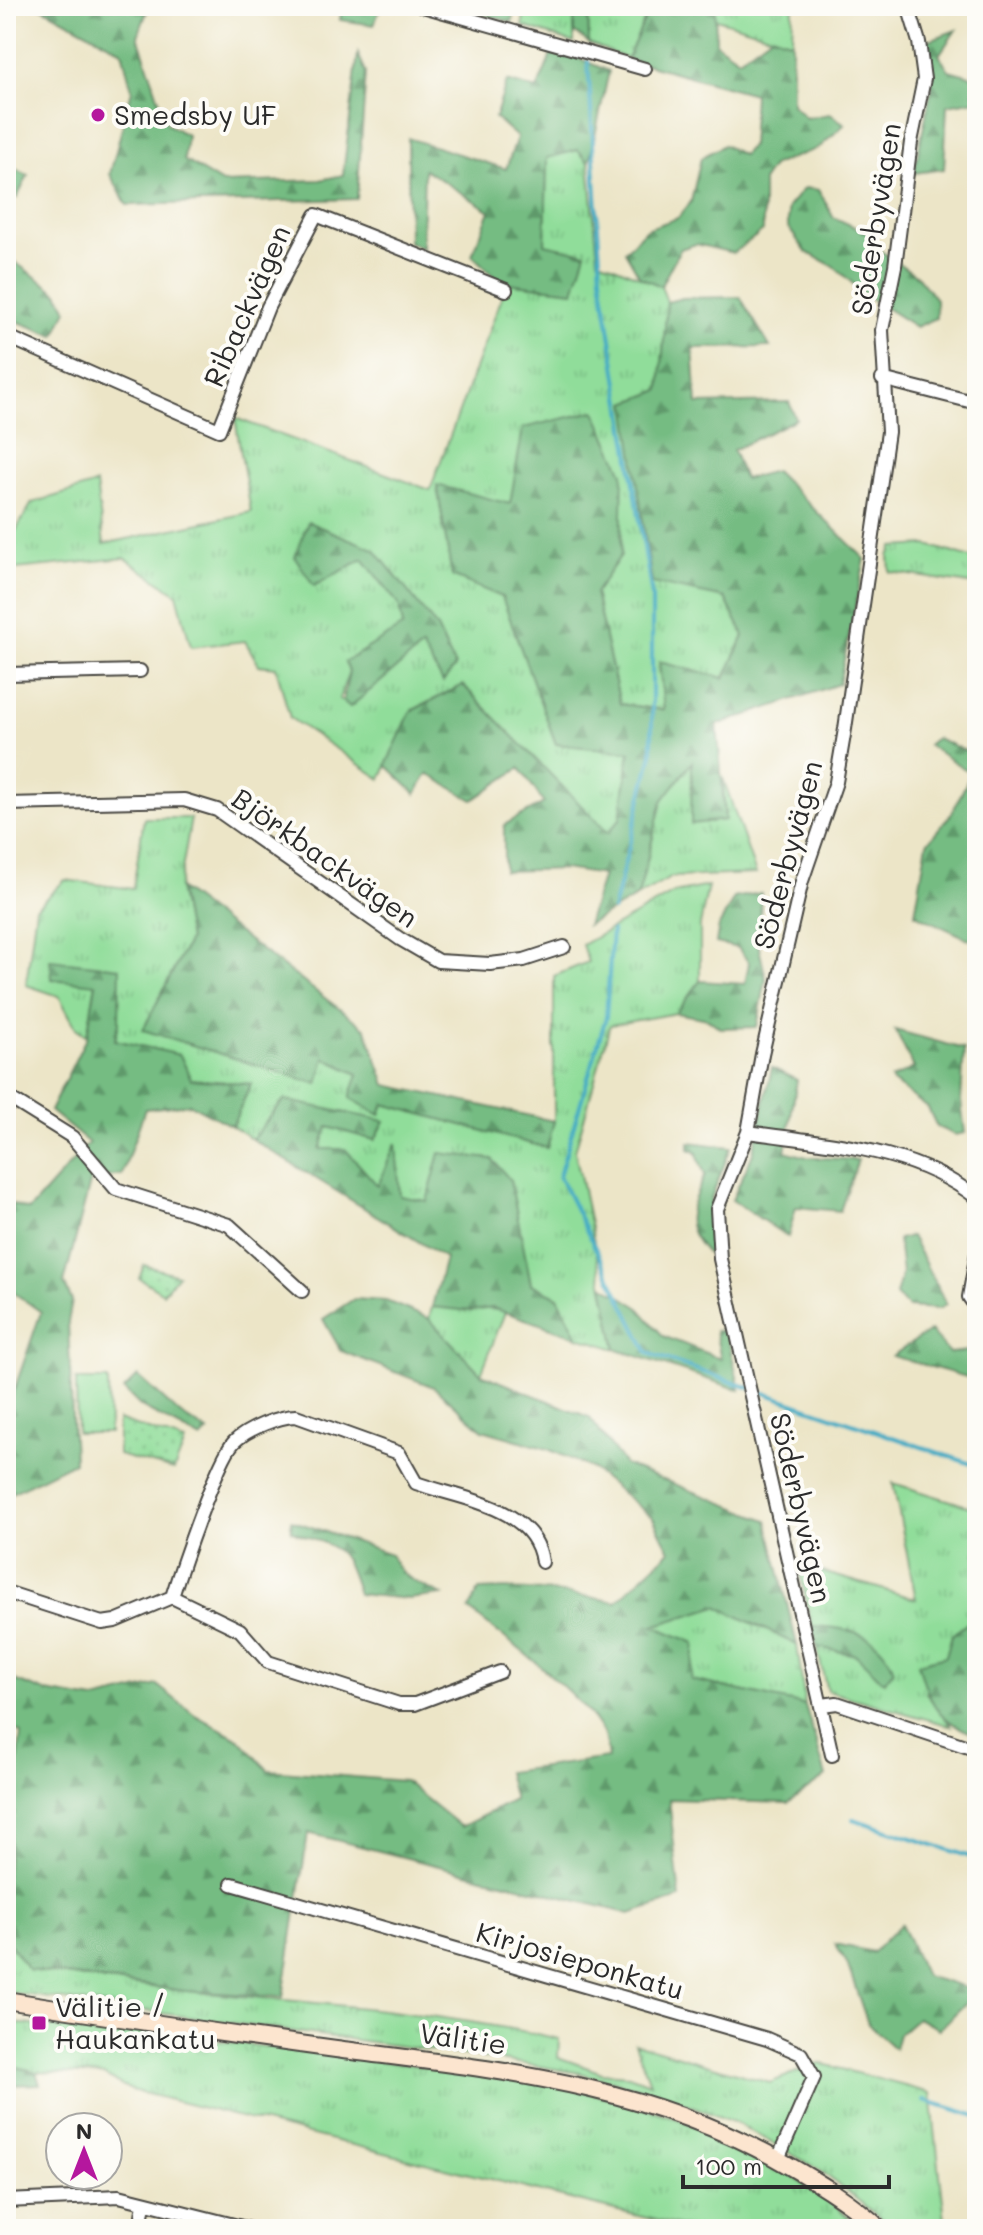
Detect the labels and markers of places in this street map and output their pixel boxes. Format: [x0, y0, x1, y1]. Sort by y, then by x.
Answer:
place label: Smedsby UF [114, 96, 277, 132]
marker: Smedsby UF [89, 106, 107, 124]
place label: Välitie / Haukankatu [55, 1988, 216, 2056]
marker: Välitie / Haukankatu [30, 2014, 48, 2032]

